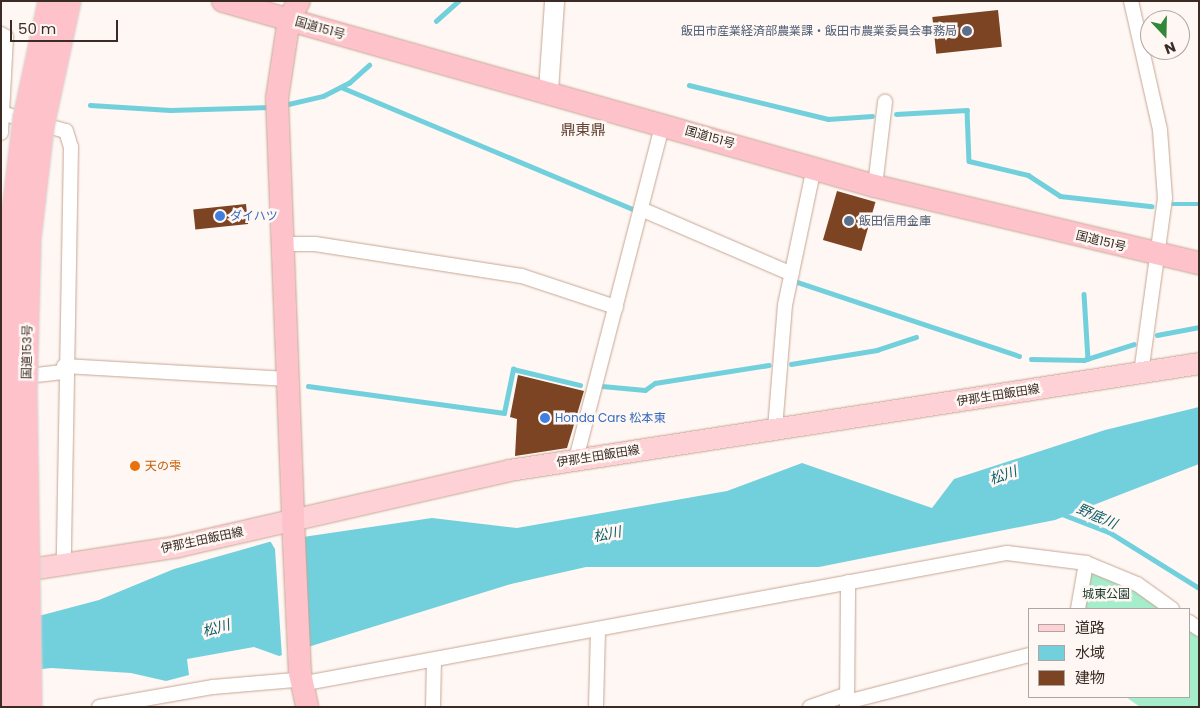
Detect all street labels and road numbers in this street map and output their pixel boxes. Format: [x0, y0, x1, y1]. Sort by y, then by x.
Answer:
street label: 国道151号 [293, 14, 347, 42]
street label: 国道151号 [683, 123, 737, 151]
street label: 国道151号 [1074, 228, 1128, 254]
street label: 国道153号 [19, 325, 35, 379]
street label: 伊那生田飯田線 [955, 381, 1041, 409]
street label: 伊那生田飯田線 [555, 442, 641, 470]
street label: 伊那生田飯田線 [159, 524, 245, 556]

